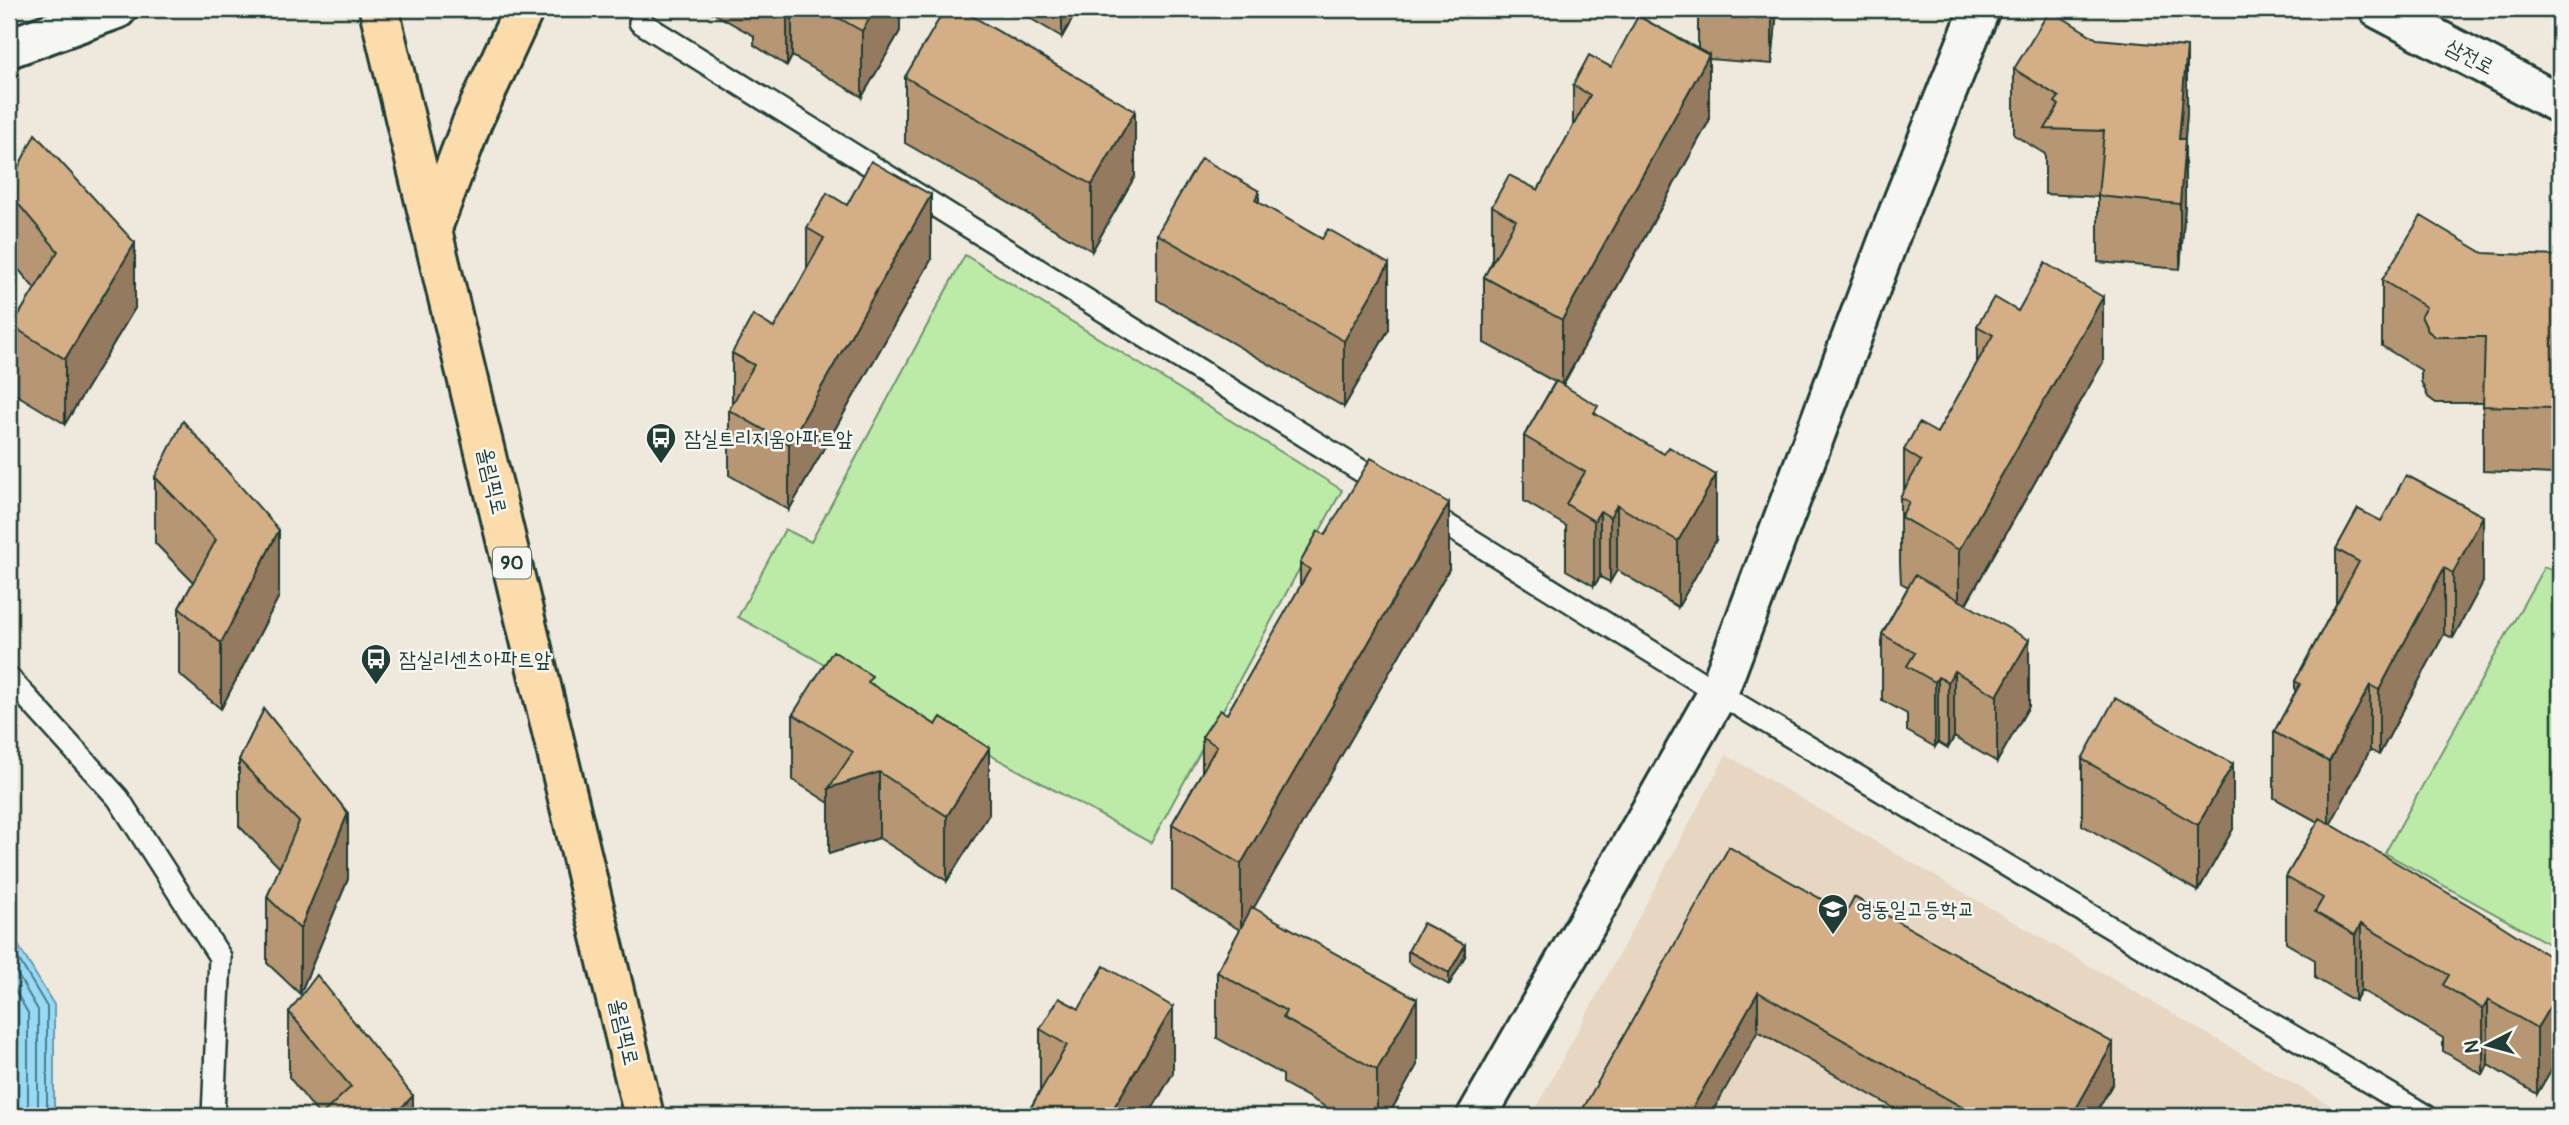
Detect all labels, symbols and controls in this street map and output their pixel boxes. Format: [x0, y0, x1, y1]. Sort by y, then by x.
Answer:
street label: 삼전로 [2441, 33, 2499, 81]
bus stop icon: 잠실트리지움아파트앞 [644, 421, 678, 465]
place label: 잠실트리지움아파트앞 [684, 425, 853, 452]
street label: 올림픽로 [471, 445, 513, 517]
road number: 90 [493, 548, 531, 578]
bus stop icon: 잠실리센츠아파트앞 [359, 642, 393, 686]
place label: 잠실리센츠아파트앞 [399, 646, 551, 673]
school or university icon: 영동일고등학교 [1816, 892, 1850, 936]
place label: 영동일고등학교 [1856, 896, 1974, 923]
street label: 올림픽로 [603, 996, 645, 1068]
north arrow [2454, 1010, 2524, 1080]
text: N [2459, 1039, 2485, 1054]

